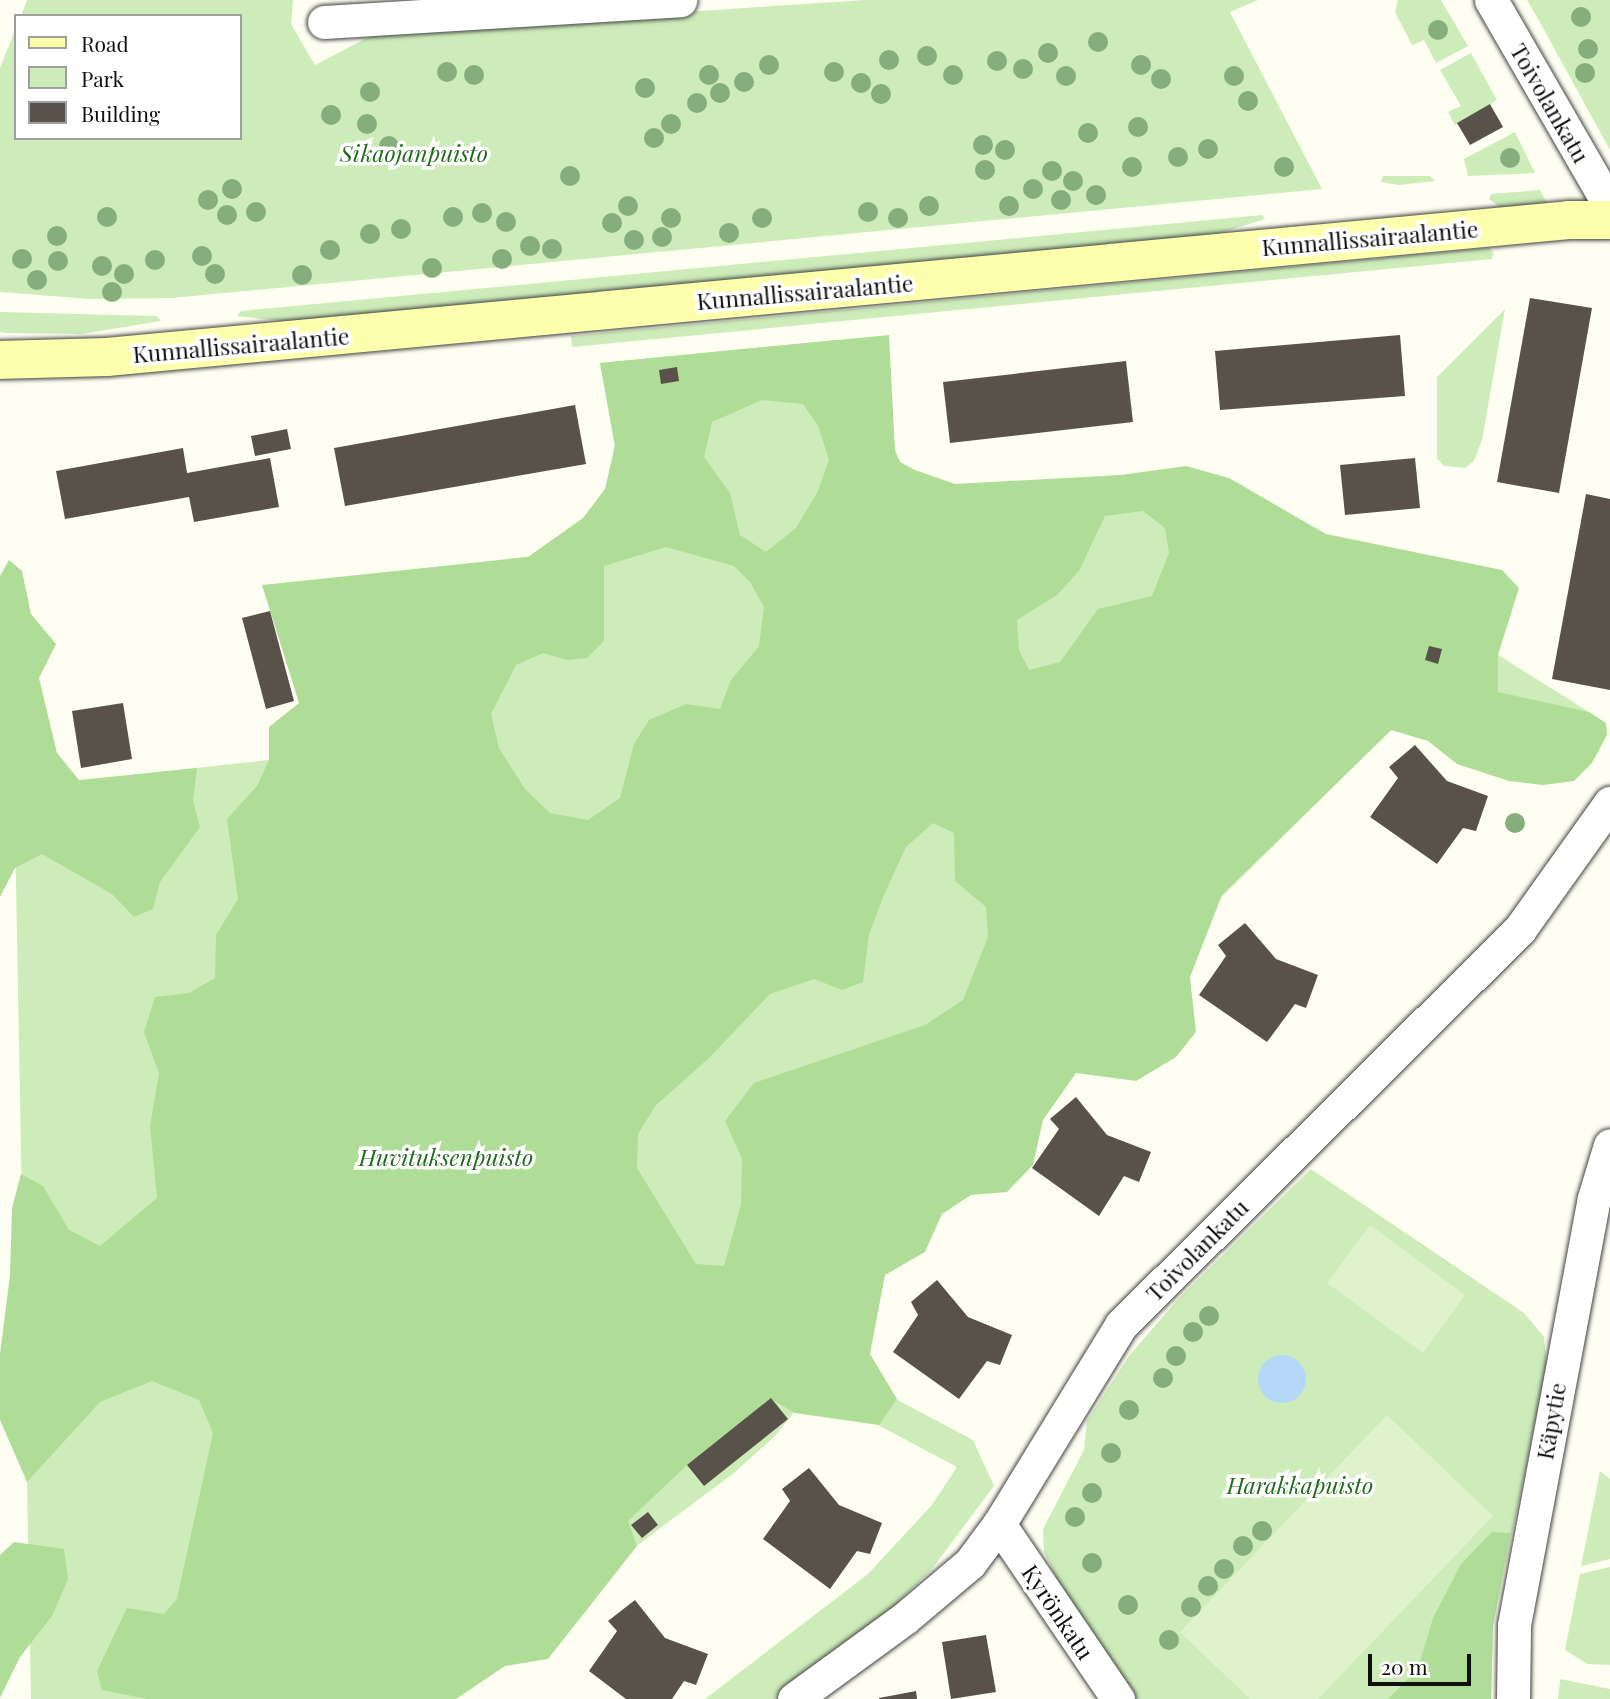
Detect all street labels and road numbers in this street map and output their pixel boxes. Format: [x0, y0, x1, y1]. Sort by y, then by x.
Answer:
street label: Toivolankatu [1505, 38, 1595, 168]
street label: Kunnallissairaalantie [1261, 215, 1479, 261]
street label: Kunnallissairaalantie [696, 269, 914, 315]
street label: Kunnallissairaalantie [132, 322, 350, 368]
street label: Toivolankatu [1140, 1193, 1254, 1307]
street label: Käpytie [1531, 1380, 1571, 1462]
street label: Kyrönkatu [1016, 1559, 1100, 1665]

